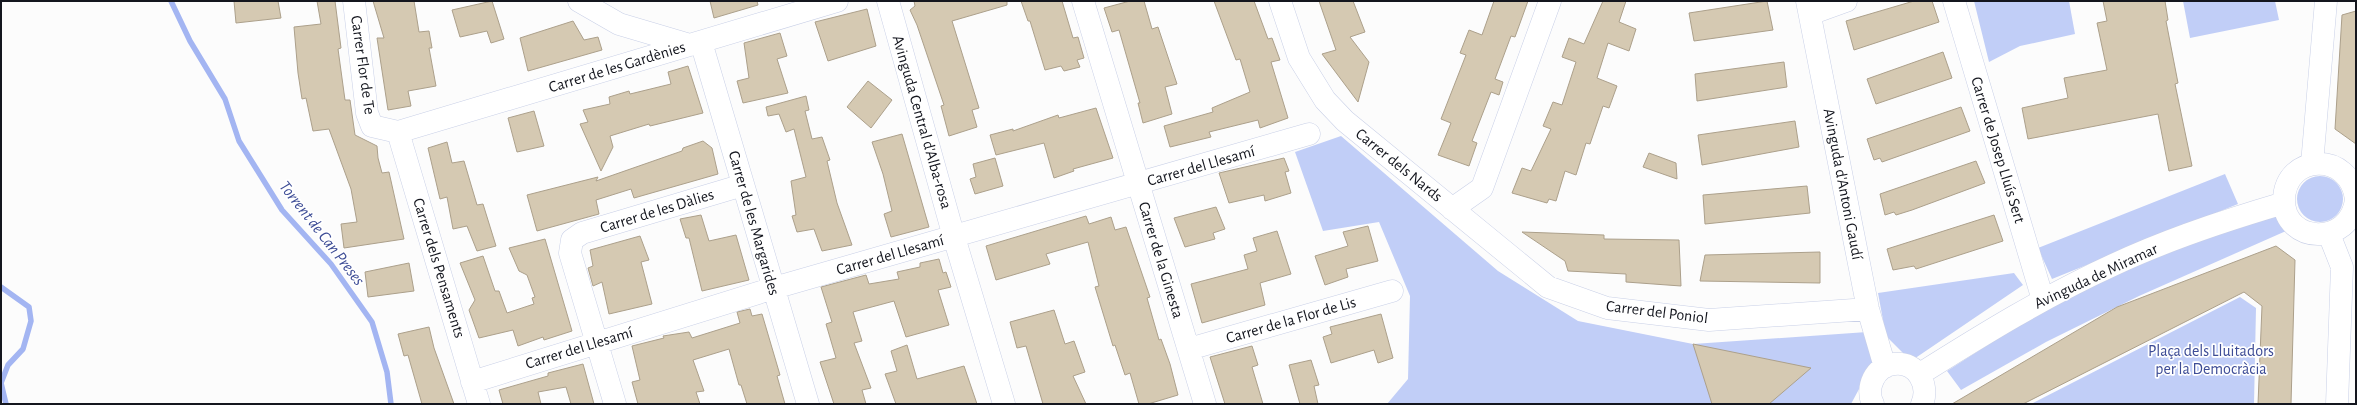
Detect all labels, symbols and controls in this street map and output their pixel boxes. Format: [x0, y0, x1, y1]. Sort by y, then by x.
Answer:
street label: Carrer Flor de Te [348, 14, 378, 116]
street label: Avinguda Central d'Alba-rosa [890, 33, 954, 211]
street label: Carrer de les Gardènies [547, 39, 687, 95]
street label: Carrer de Josep Lluís Sert [1968, 75, 2028, 225]
street label: Avinguda d'Antoni Gaudí [1820, 107, 1866, 261]
street label: Carrer dels Nards [1353, 125, 1445, 205]
street label: Carrer del Llesamí [1145, 143, 1257, 189]
street label: Carrer de les Margarides [726, 149, 782, 297]
water label: Torrent de Can Preses [276, 178, 368, 289]
street label: Carrer de les Dàlies [598, 186, 716, 236]
street label: Carrer dels Pensaments [410, 196, 468, 340]
street label: Carrer de la Ginesta [1136, 200, 1186, 320]
street label: Carrer del Llesamí [834, 232, 946, 278]
street label: Avinguda de Miramar [2032, 240, 2161, 312]
street label: Carrer de la Flor de Lis [1224, 294, 1358, 346]
street label: Carrer del Poniol [1605, 298, 1709, 326]
street label: Carrer del Llesamí [524, 324, 635, 372]
park label: Plaça dels Lluitadors per la Democràcia [2148, 343, 2274, 377]

